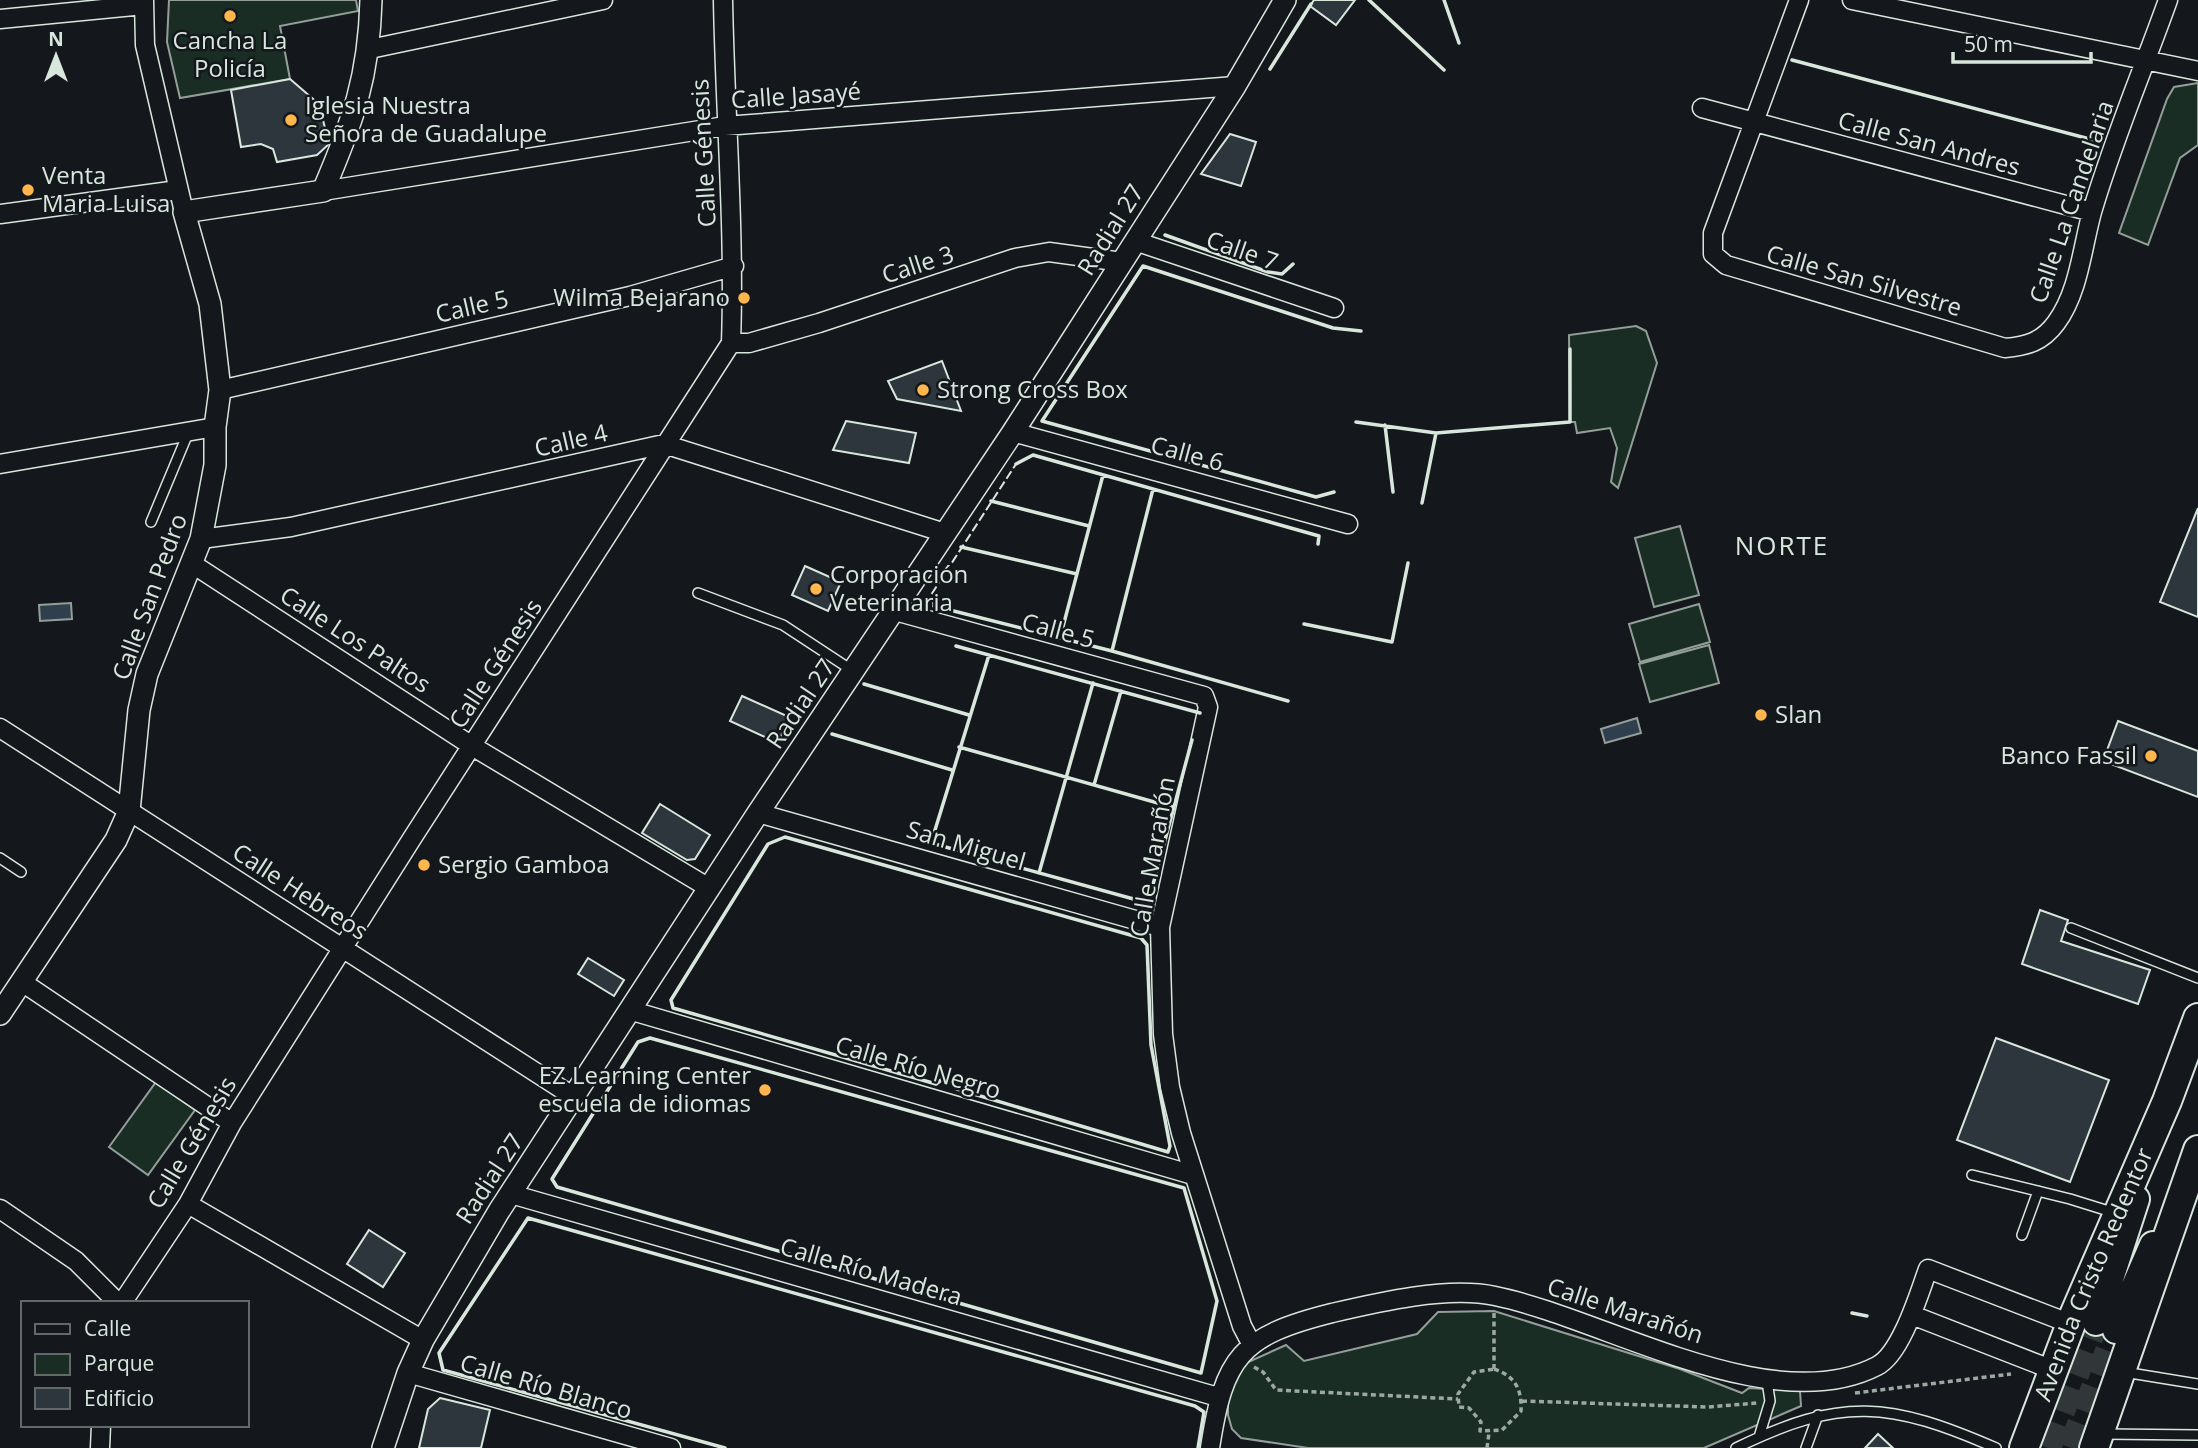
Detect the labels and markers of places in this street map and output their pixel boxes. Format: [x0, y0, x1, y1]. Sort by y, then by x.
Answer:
marker: Cancha La Policía [222, 8, 238, 24]
place label: Cancha La Policía [173, 23, 287, 84]
place label: Iglesia Nuestra Señora de Guadalupe [305, 88, 547, 149]
marker: Iglesia Nuestra Señora de Guadalupe [283, 112, 299, 128]
place label: Venta Maria Luisa [42, 158, 170, 219]
marker: Venta Maria Luisa [20, 182, 36, 198]
place label: Wilma Bejarano [553, 280, 730, 313]
marker: Wilma Bejarano [736, 290, 752, 306]
place label: Strong Cross Box [937, 372, 1128, 405]
marker: Strong Cross Box [915, 382, 931, 398]
place label: Corporación Veterinaria [830, 557, 968, 618]
marker: Corporación Veterinaria [808, 581, 824, 597]
place label: Slan [1775, 697, 1822, 730]
marker: Slan [1753, 707, 1769, 723]
place label: Banco Fassil [2001, 738, 2137, 771]
marker: Banco Fassil [2143, 748, 2159, 764]
place label: Sergio Gamboa [438, 847, 610, 880]
marker: Sergio Gamboa [416, 857, 432, 873]
place label: EZ Learning Center escuela de idiomas [538, 1058, 751, 1119]
marker: EZ Learning Center escuela de idiomas [757, 1082, 773, 1098]

